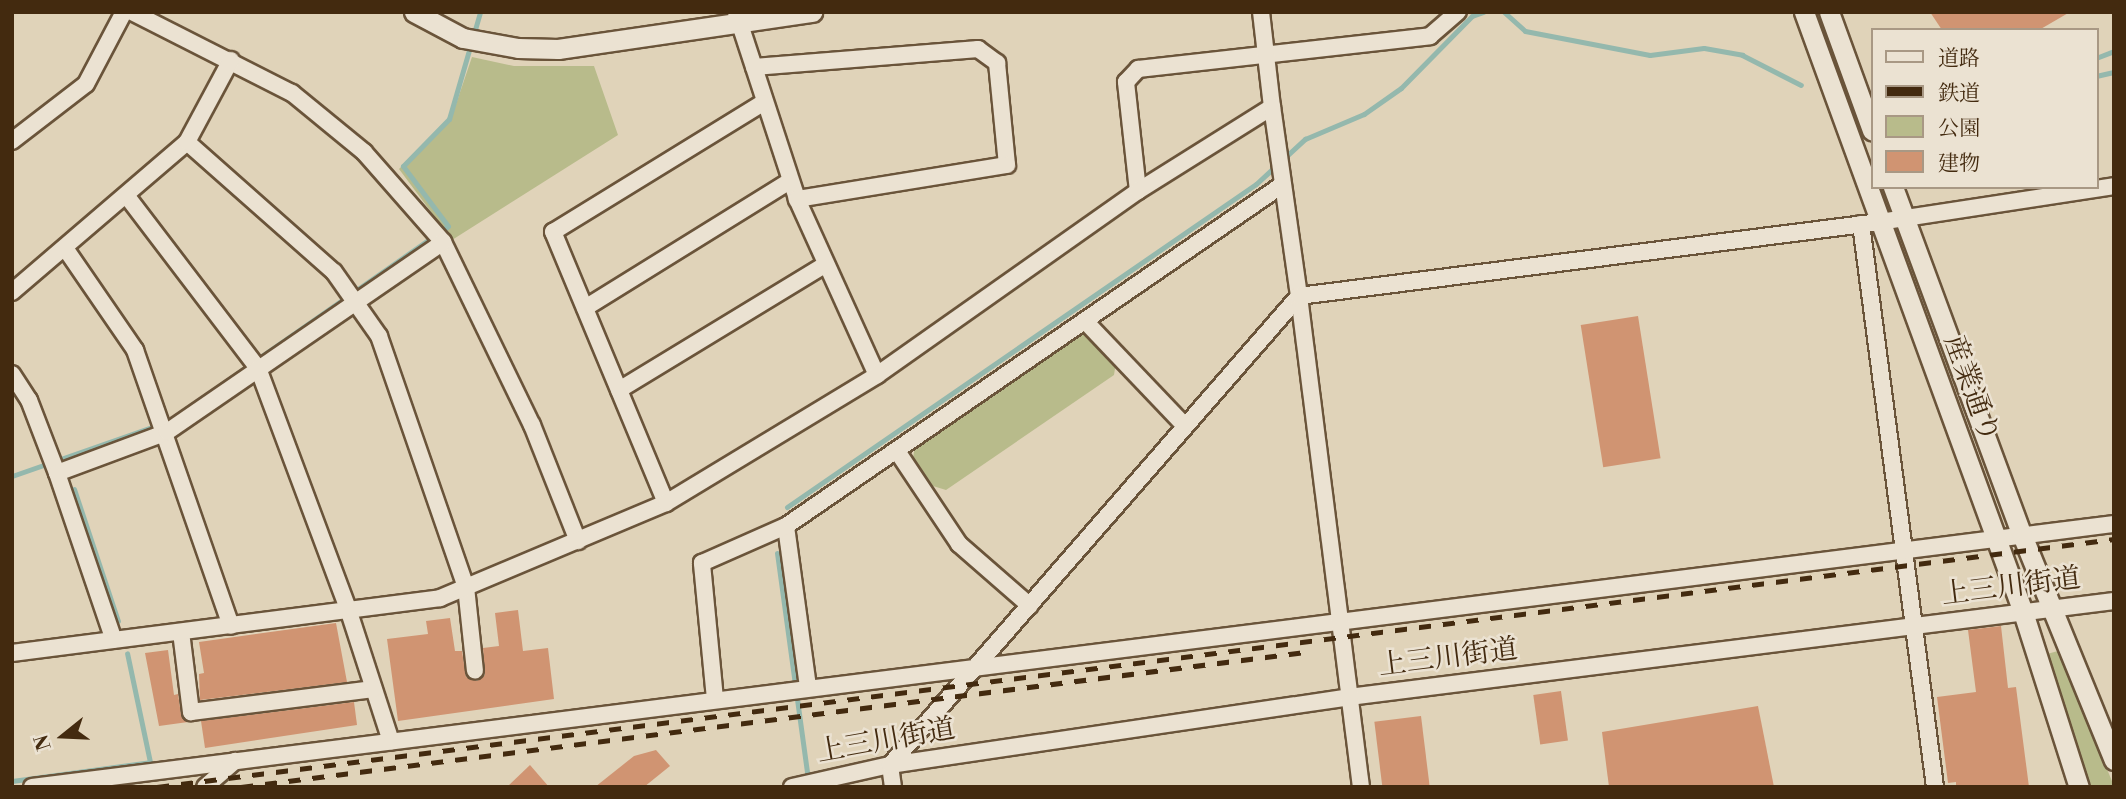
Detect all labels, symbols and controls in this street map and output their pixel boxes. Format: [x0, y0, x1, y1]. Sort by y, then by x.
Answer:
legend [1870, 28, 2098, 189]
text: 道路 [1938, 46, 1980, 72]
text: 鉄道 [1938, 81, 1980, 107]
text: 公園 [1938, 116, 1980, 142]
text: 建物 [1938, 151, 1980, 177]
street label: 産業通り [1936, 331, 2006, 447]
street label: 上三川街道 [1939, 562, 2083, 612]
street label: 上三川街道 [1376, 633, 1520, 683]
north arrow [28, 701, 98, 771]
street label: 上三川街道 [814, 712, 958, 770]
text: N [29, 732, 57, 753]

